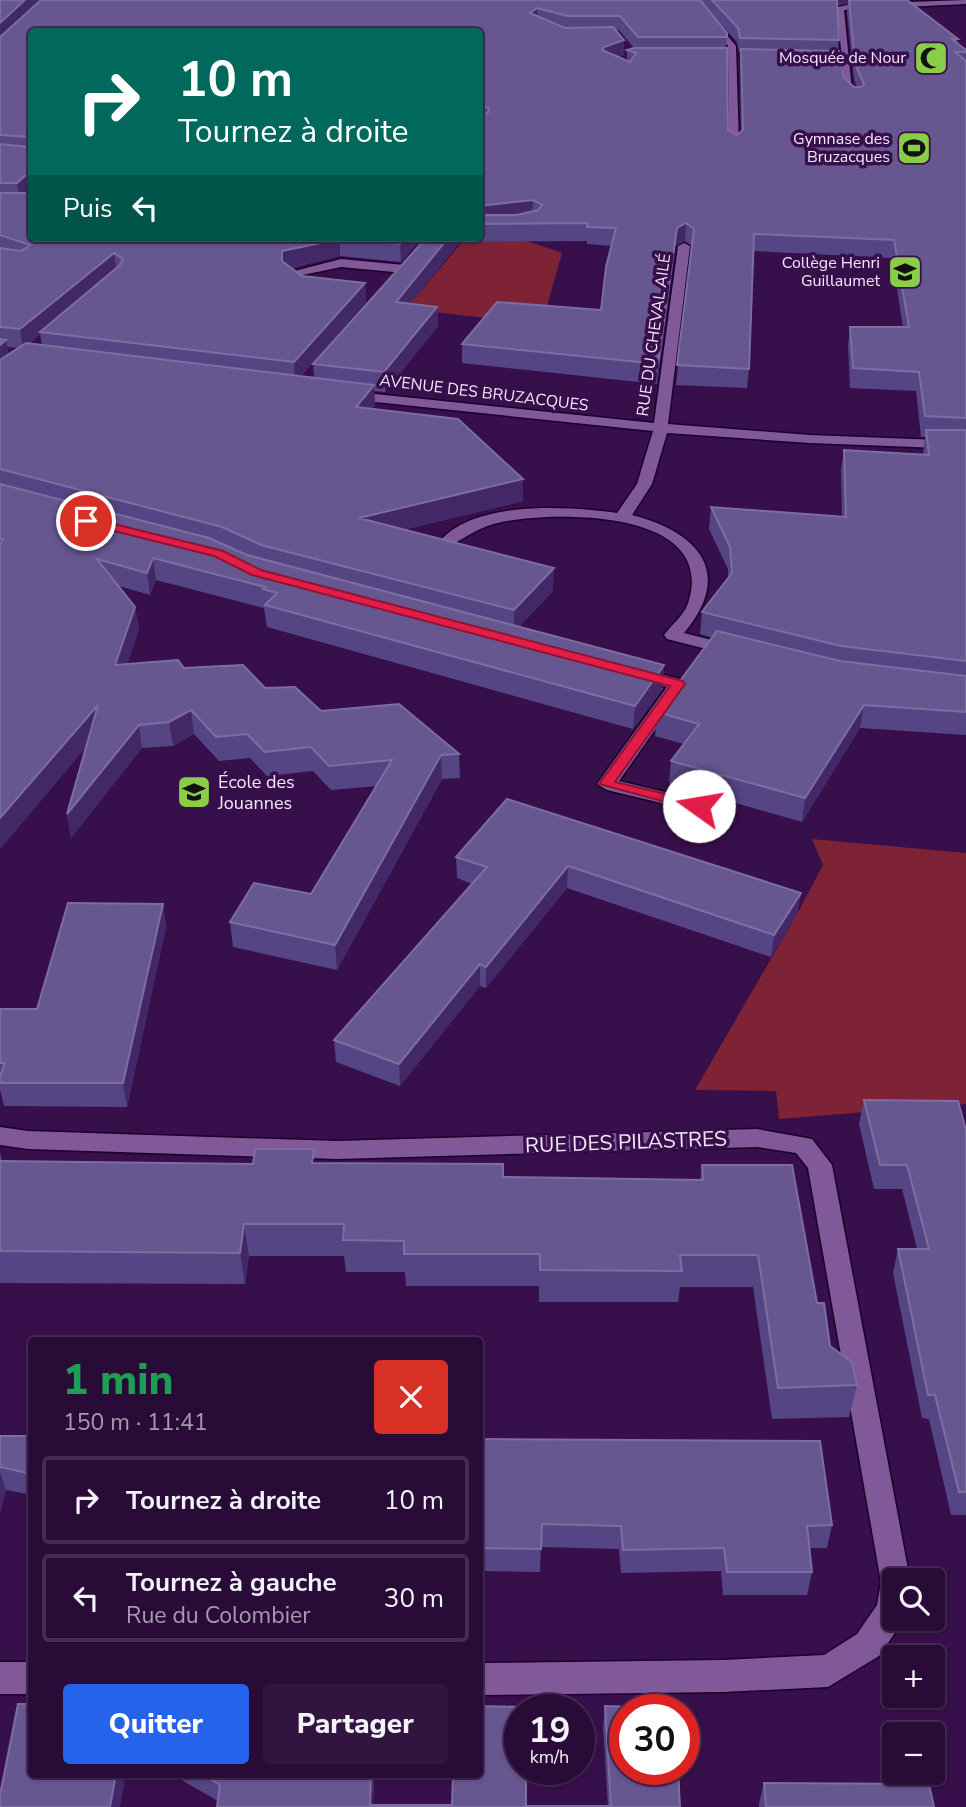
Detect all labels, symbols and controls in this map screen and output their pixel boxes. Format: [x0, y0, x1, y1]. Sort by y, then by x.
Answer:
mosque icon: Mosquée de Nour [912, 39, 950, 77]
text: 10 m [178, 46, 293, 113]
place label: Mosquée de Nour [779, 47, 906, 69]
icon: right [63, 56, 154, 147]
text: Tournez à droite [178, 110, 409, 153]
place label: Gymnase des Bruzacques [793, 128, 890, 168]
sports icon: Gymnase des Bruzacques [895, 129, 933, 167]
icon: left [126, 189, 164, 227]
text: Puis [63, 191, 112, 226]
street label: RUE DU CHEVAL AILÉ [632, 252, 676, 418]
place label: Collège Henri Guillaumet [782, 252, 880, 292]
school or university icon: Collège Henri Guillaumet [886, 253, 924, 291]
street label: AVENUE DES BRUZACQUES [378, 369, 590, 417]
pin [56, 491, 116, 551]
icon: arrive [67, 502, 105, 540]
position arrow [662, 769, 736, 843]
place label: École des Jouannes [217, 770, 295, 815]
school or university icon: École des Jouannes [175, 773, 213, 811]
street label: RUE DES PILASTRES [525, 1124, 727, 1160]
text: 1 min [63, 1352, 173, 1409]
button: close [374, 1360, 448, 1434]
text: 150 m · 11:41 [63, 1407, 208, 1438]
icon: right [67, 1481, 105, 1519]
text: Tournez à droite [126, 1483, 321, 1518]
text: 10 m [384, 1483, 444, 1518]
text: Tournez à gauche [126, 1565, 337, 1600]
map controls [882, 1568, 945, 1785]
button: search [882, 1568, 945, 1631]
icon: left [67, 1579, 105, 1617]
text: 30 m [384, 1581, 444, 1616]
text: Rue du Colombier [126, 1600, 311, 1631]
button: + [882, 1645, 945, 1708]
button: Quitter [63, 1684, 249, 1764]
button: Partager [263, 1684, 448, 1764]
speed limit sign: 30 [609, 1694, 700, 1785]
text: 19 [528, 1707, 571, 1754]
button: − [882, 1722, 945, 1785]
text: km/h [530, 1745, 569, 1769]

